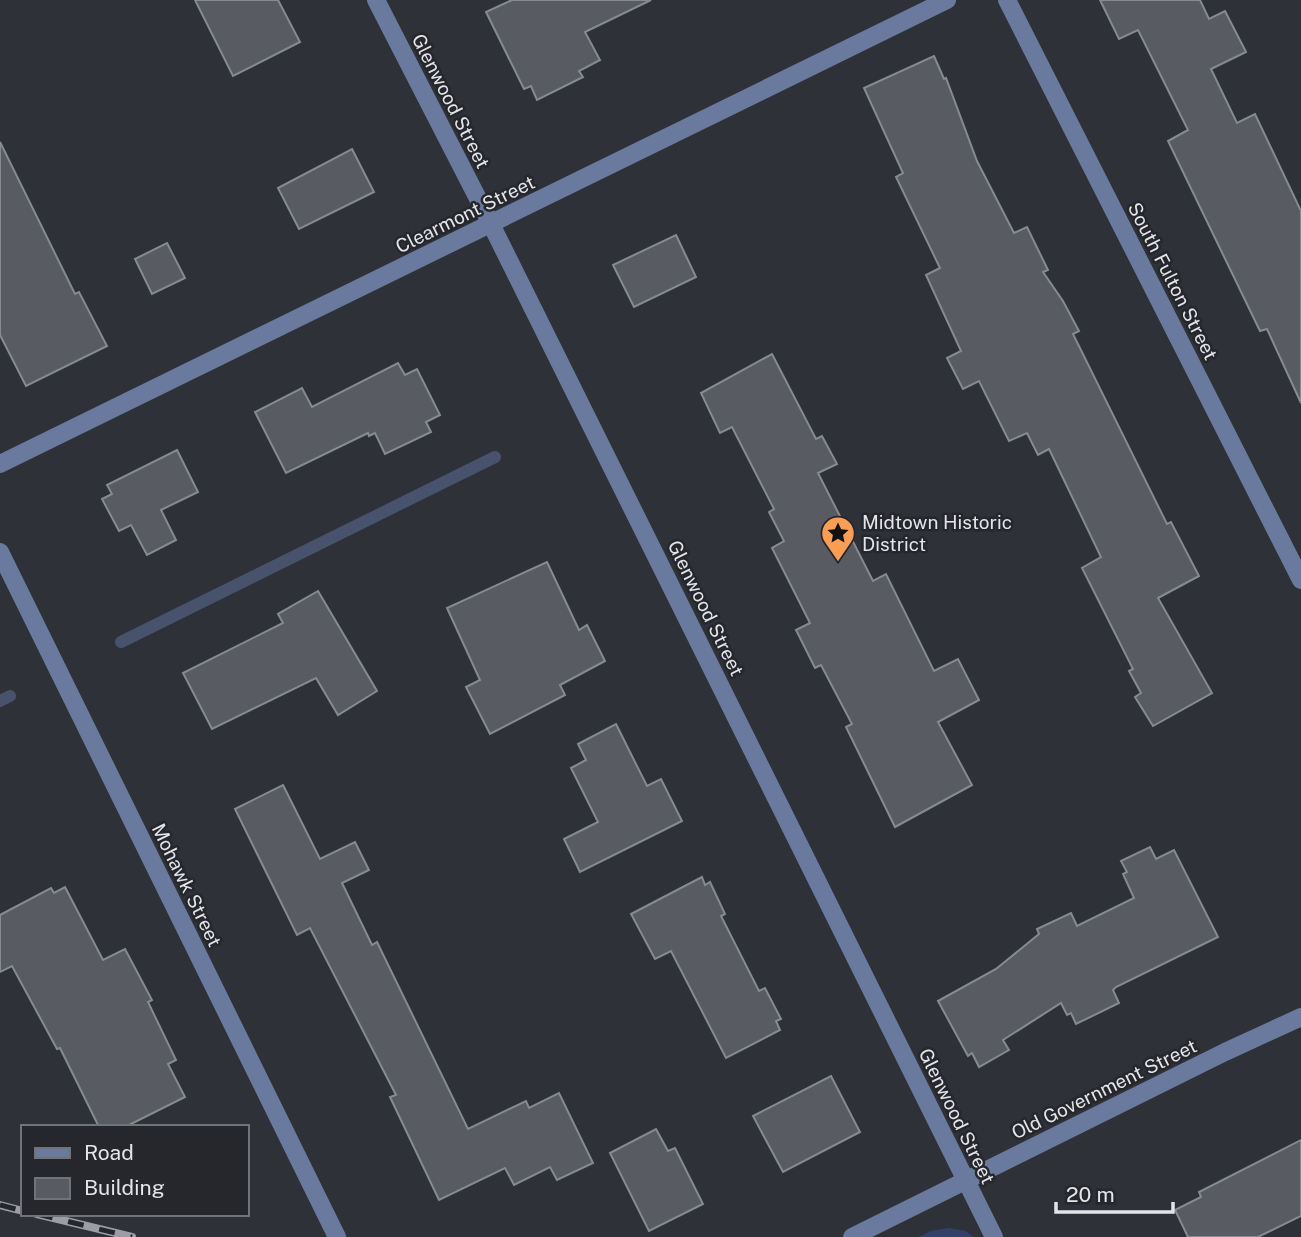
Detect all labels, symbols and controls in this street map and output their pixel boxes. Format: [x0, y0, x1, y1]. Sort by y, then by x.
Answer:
street label: Glenwood Street [408, 30, 494, 172]
street label: Clearmont Street [392, 171, 538, 257]
street label: South Fulton Street [1124, 199, 1222, 363]
place label: Midtown Historic District [862, 511, 1012, 555]
place icon: Midtown Historic District [819, 514, 857, 563]
street label: Glenwood Street [664, 537, 748, 679]
street label: Mohawk Street [148, 820, 226, 950]
street label: Old Government Street [1008, 1035, 1200, 1143]
street label: Glenwood Street [915, 1045, 999, 1187]
legend [21, 1125, 248, 1216]
text: Road [84, 1140, 134, 1165]
scale bar [1056, 1170, 1173, 1214]
text: Building [84, 1175, 165, 1200]
text: 20 m [1066, 1182, 1115, 1207]

